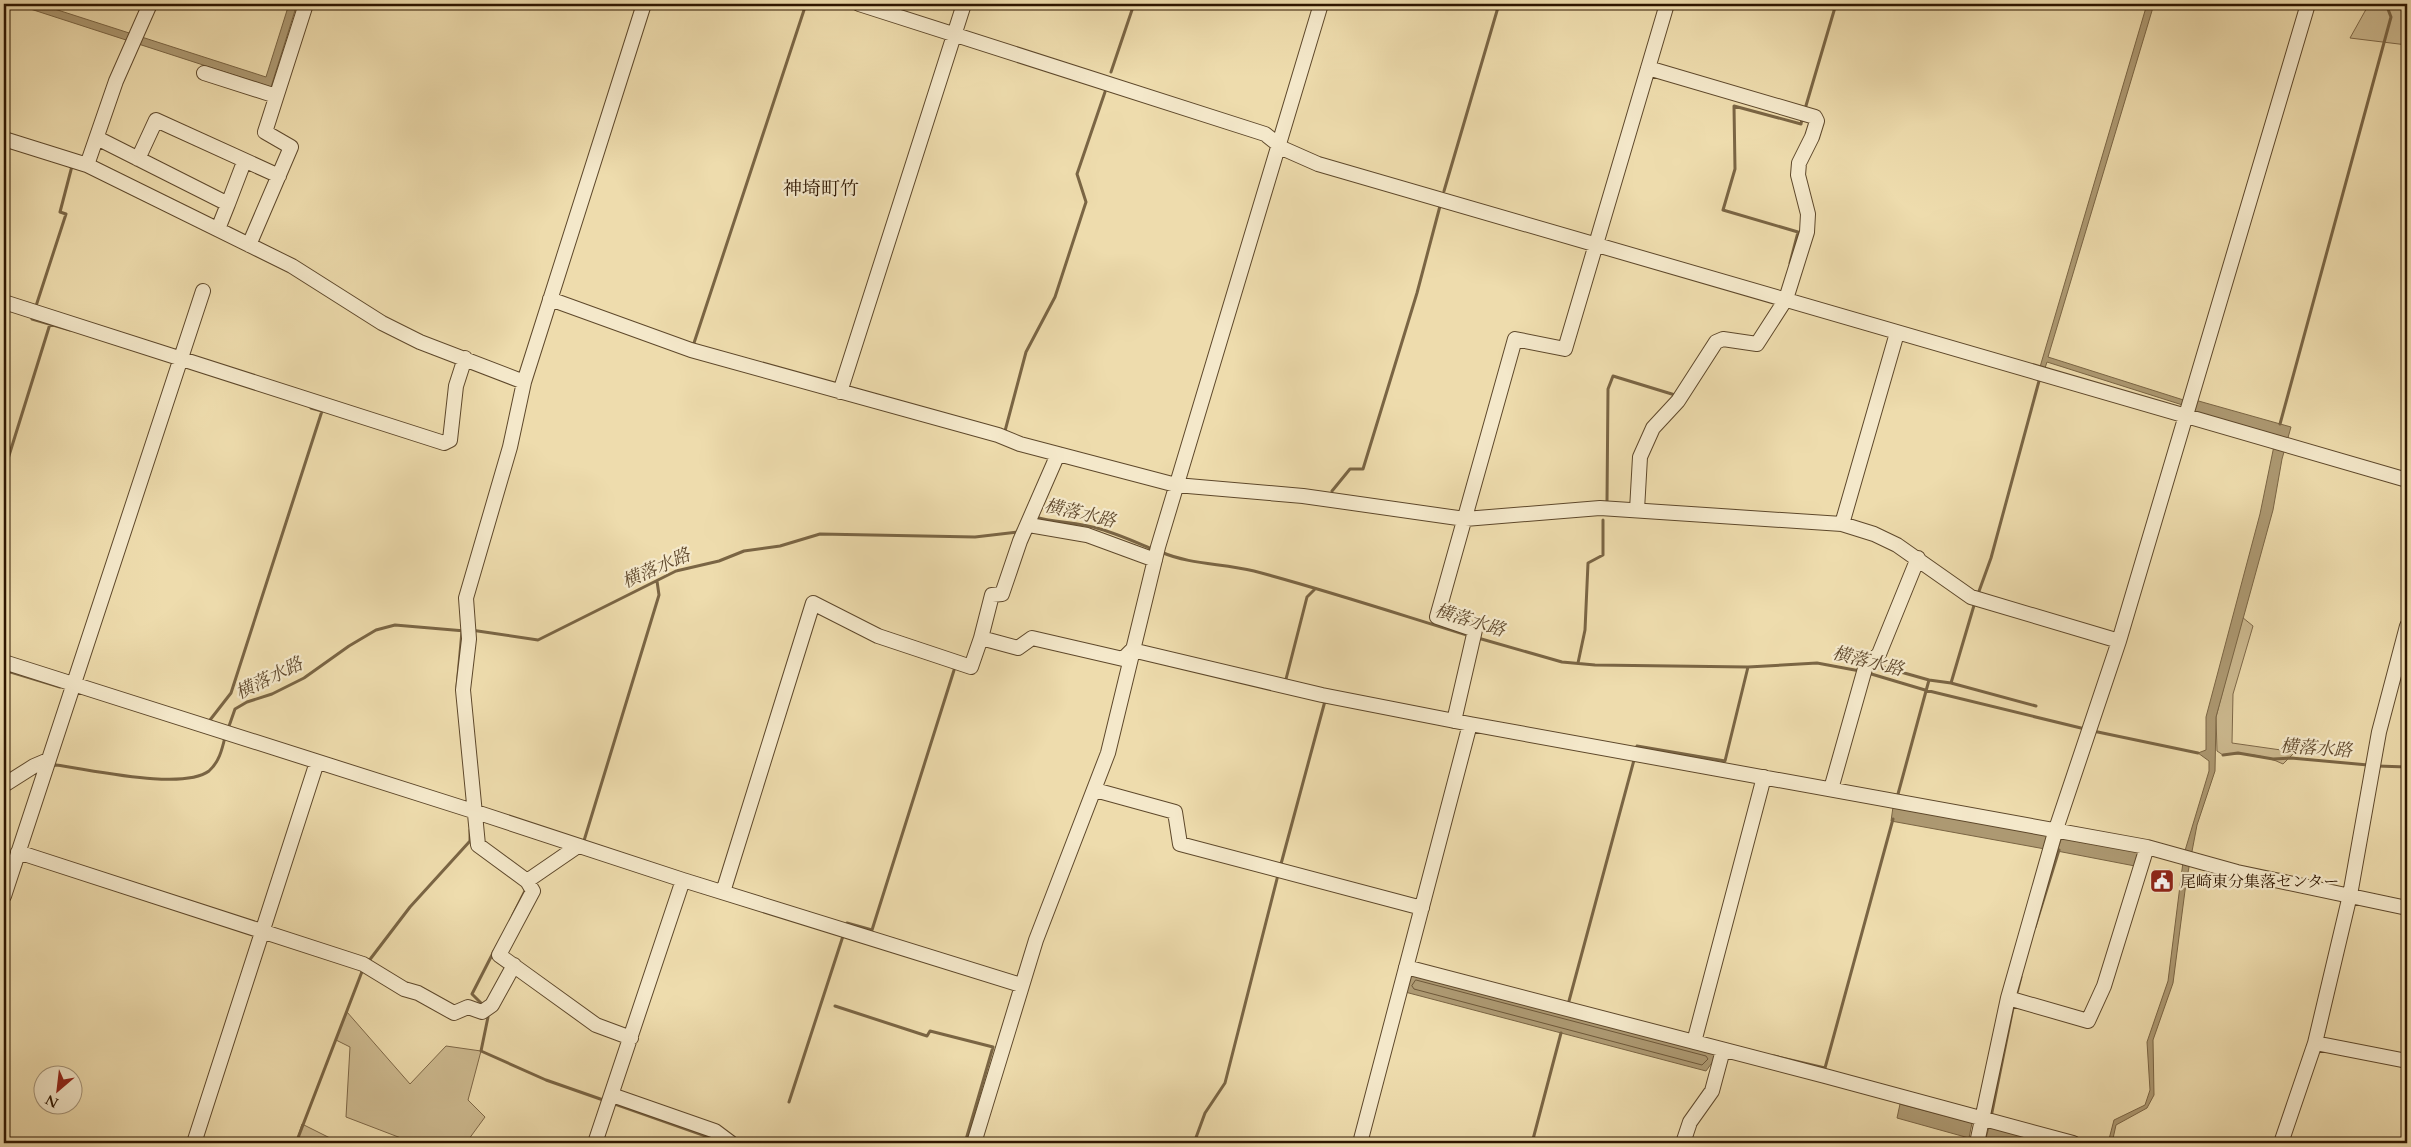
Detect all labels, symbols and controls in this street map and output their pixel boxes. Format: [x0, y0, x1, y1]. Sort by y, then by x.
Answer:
district label: 神埼町竹 [783, 176, 859, 202]
water label: 横落水路 [1042, 493, 1120, 534]
water label: 横落水路 [618, 542, 696, 595]
water label: 横落水路 [1432, 598, 1510, 644]
water label: 横落水路 [1830, 641, 1908, 683]
water label: 横落水路 [231, 651, 309, 705]
water label: 横落水路 [2279, 734, 2355, 764]
public building icon: 尾崎東分集落センター [2149, 868, 2175, 894]
place label: 尾崎東分集落センター [2180, 871, 2339, 893]
north arrow [32, 1064, 82, 1114]
text: N [42, 1090, 62, 1112]

